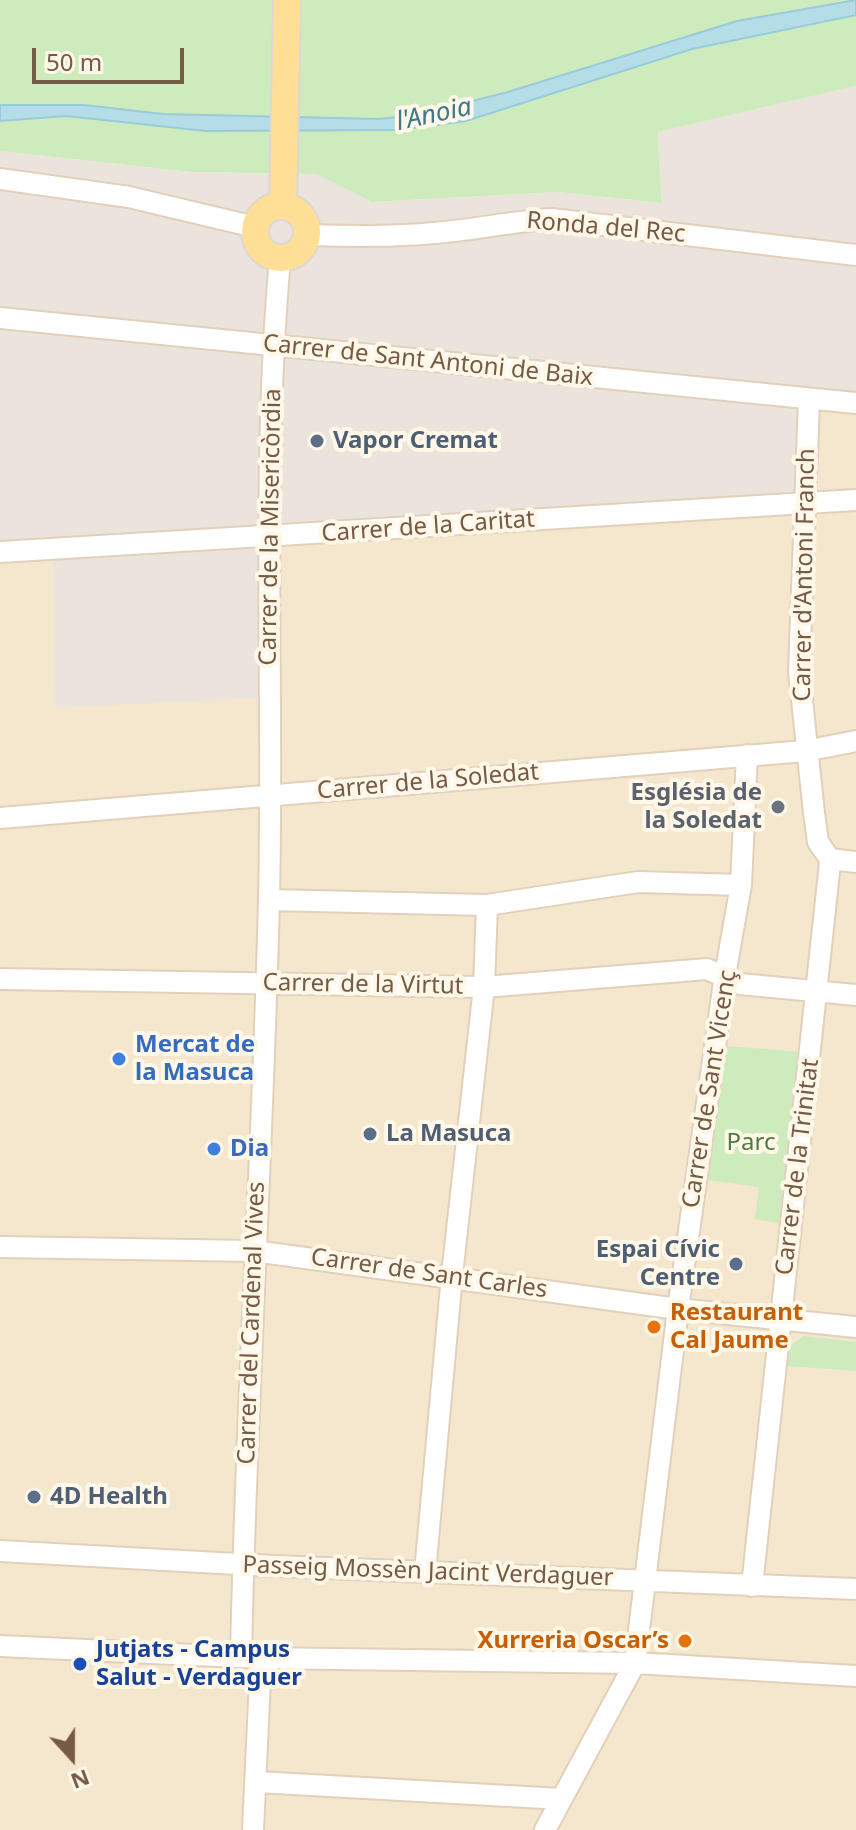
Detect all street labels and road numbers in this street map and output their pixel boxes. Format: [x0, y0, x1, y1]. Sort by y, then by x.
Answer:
street label: Ronda del Rec [525, 207, 687, 249]
street label: Carrer de Sant Antoni de Baix [262, 329, 594, 393]
street label: Carrer de la Misericòrdia [254, 388, 288, 666]
street label: Carrer d'Antoni Franch [788, 448, 822, 702]
street label: Carrer de la Caritat [320, 505, 536, 549]
street label: Carrer de la Soledat [316, 758, 540, 806]
street label: Carrer de Sant Vicenç [677, 968, 743, 1210]
street label: Carrer de la Virtut [262, 969, 464, 1001]
street label: Carrer de la Trinitat [770, 1057, 826, 1277]
street label: Carrer del Cardenal Vives [233, 1181, 271, 1465]
street label: Carrer de Sant Carles [309, 1243, 549, 1305]
street label: Passeig Mossèn Jacint Verdaguer [242, 1551, 614, 1593]

